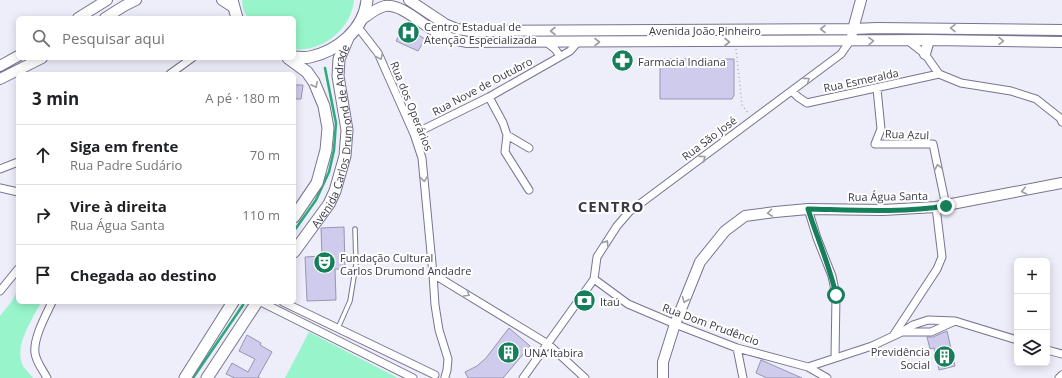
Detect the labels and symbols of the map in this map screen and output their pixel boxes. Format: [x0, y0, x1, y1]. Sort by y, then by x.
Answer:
hospital icon: Centro Estadual de Atenção Especializada [395, 19, 421, 45]
place label: Centro Estadual de Atenção Especializada [424, 19, 537, 47]
street label: Avenida João Pinheiro [649, 23, 761, 38]
one-way arrow [950, 24, 956, 32]
one-way arrow [820, 25, 826, 33]
one-way arrow [550, 27, 556, 35]
one-way arrow [868, 37, 874, 45]
one-way arrow [998, 37, 1004, 45]
one-way arrow [594, 38, 600, 46]
one-way arrow [724, 38, 730, 46]
street label: Avenida Carlos Drumond de Andrade [307, 42, 355, 230]
pharmacy icon: Farmacia Indiana [610, 48, 636, 74]
one-way arrow [375, 53, 383, 61]
street label: Rua Nove de Outubro [429, 53, 535, 119]
place label: Farmacia Indiana [638, 54, 726, 69]
street label: Rua dos Operários [387, 59, 437, 153]
street label: Rua Esmeralda [822, 65, 900, 95]
one-way arrow [802, 77, 809, 84]
one-way arrow [310, 81, 318, 88]
street label: Rua São José [678, 112, 740, 164]
street label: Rua Azul [885, 126, 929, 142]
one-way arrow [698, 156, 705, 163]
one-way arrow [934, 164, 943, 171]
one-way arrow [419, 176, 428, 182]
one-way arrow [1021, 186, 1027, 194]
street label: Rua Água Santa [848, 188, 928, 204]
district label: CENTRO [578, 196, 644, 216]
route end [937, 197, 955, 215]
one-way arrow [766, 208, 773, 217]
one-way arrow [602, 240, 609, 247]
theatre icon: Fundação Cultural Carlos Drumond Andadre [312, 250, 338, 276]
place label: Fundação Cultural Carlos Drumond Andadre [340, 250, 471, 278]
route start [827, 286, 845, 304]
bank icon: Itaú [571, 288, 597, 314]
one-way arrow [463, 290, 470, 297]
place label: Itaú [600, 294, 620, 309]
one-way arrow [682, 295, 690, 303]
street label: Rua Dom Prudêncio [660, 299, 762, 349]
building icon: UNA Itabira [495, 339, 521, 365]
place label: Previdência Social [871, 344, 930, 372]
building icon: Previdência Social [932, 344, 958, 370]
place label: UNA Itabira [524, 345, 583, 360]

